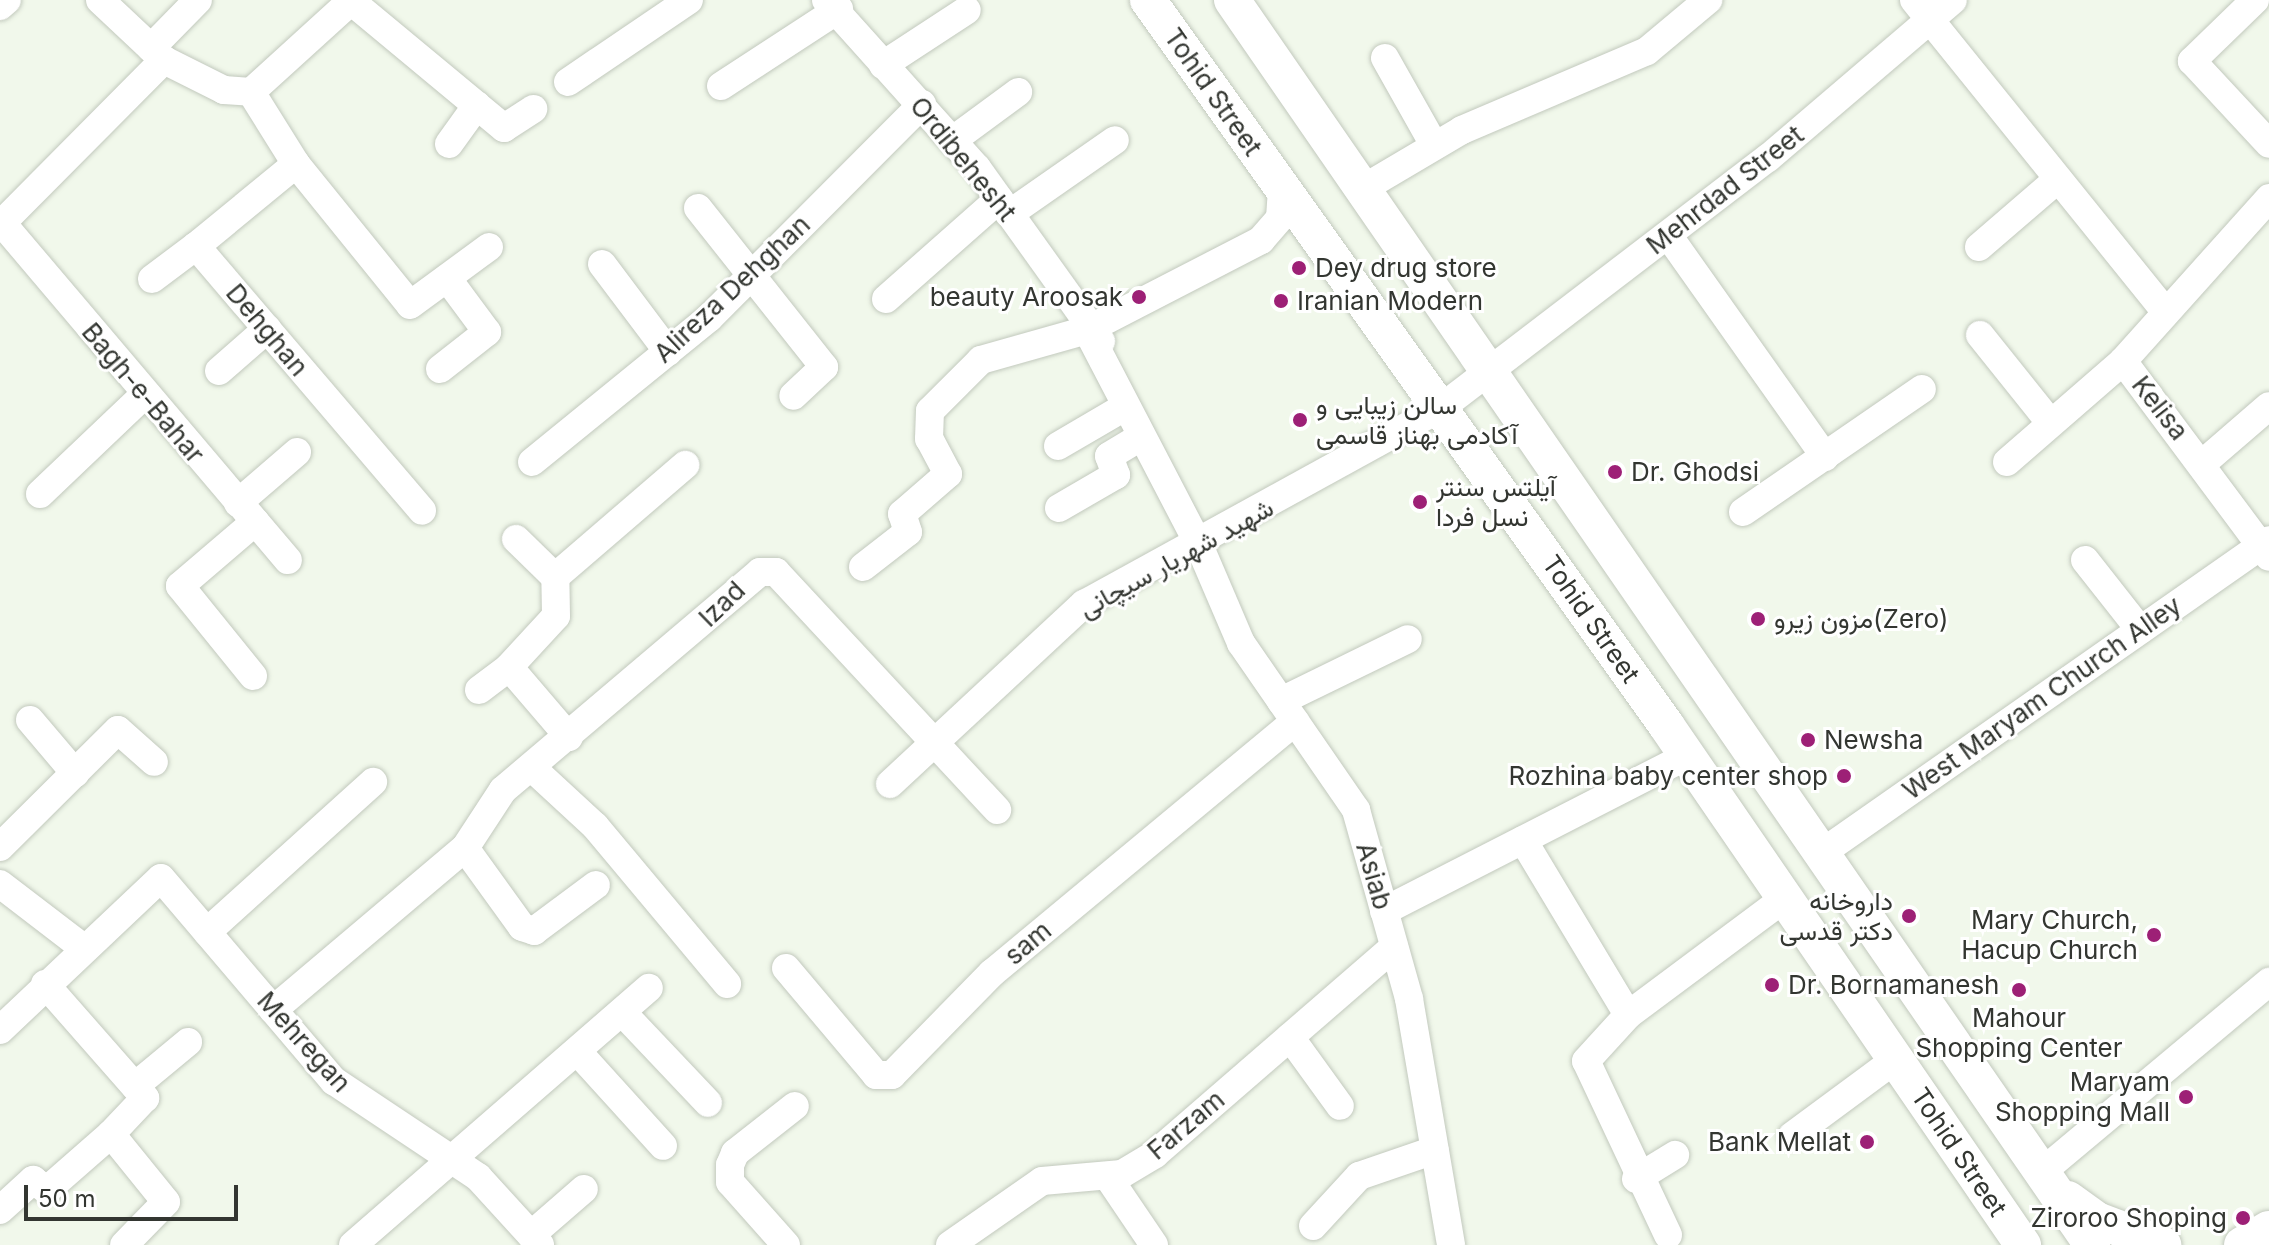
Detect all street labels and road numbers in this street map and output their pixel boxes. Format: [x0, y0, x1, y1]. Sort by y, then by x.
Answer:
street label: Tohid Street [1158, 22, 1268, 162]
street label: Ordibehesht [903, 91, 1023, 227]
street label: Mehrdad Street [1640, 119, 1810, 261]
street label: Alireza Dehghan [648, 209, 816, 369]
street label: Dehghan [220, 278, 314, 382]
street label: Bagh-e-Bahar [75, 317, 211, 469]
street label: Kelisa [2125, 370, 2195, 446]
street label: شهید شهریار سیچانی [1073, 492, 1279, 624]
street label: Tohid Street [1536, 549, 1646, 689]
street label: Izad [693, 575, 751, 633]
street label: West Maryam Church Alley [1897, 590, 2187, 806]
street label: Asiab [1350, 839, 1398, 913]
street label: sam [998, 915, 1058, 971]
street label: Mehregan [251, 985, 357, 1099]
street label: Tohid Street [1905, 1082, 2013, 1222]
street label: Farzam [1141, 1084, 1231, 1166]

